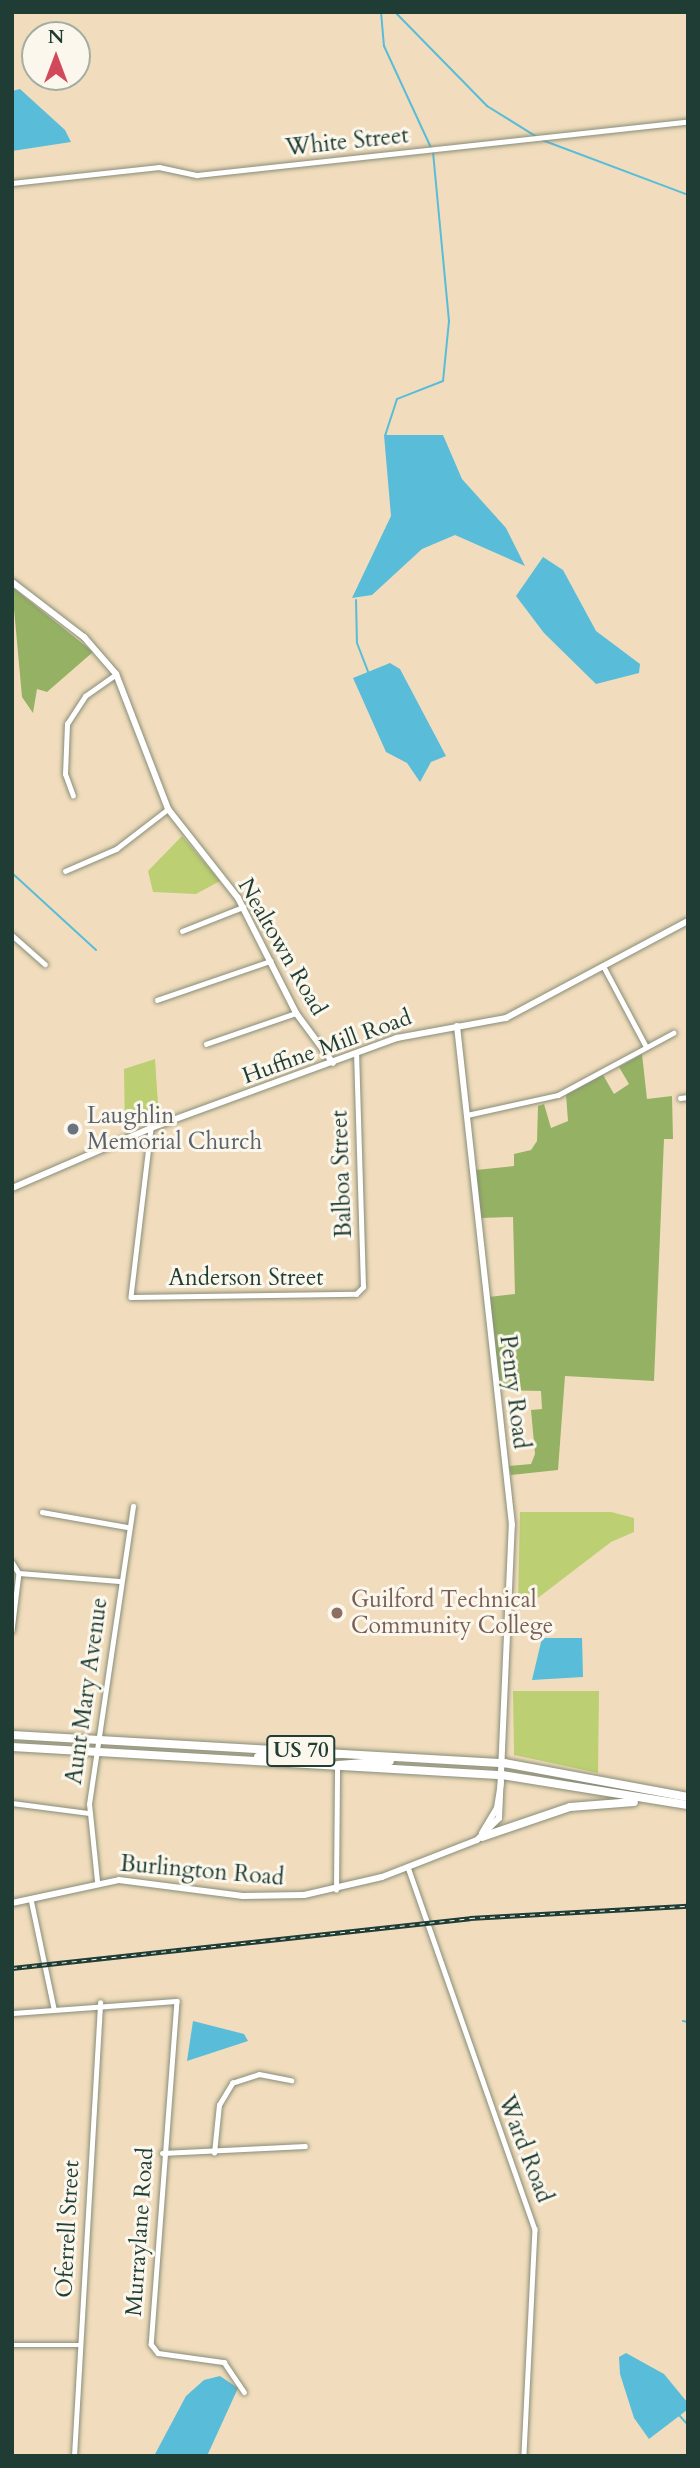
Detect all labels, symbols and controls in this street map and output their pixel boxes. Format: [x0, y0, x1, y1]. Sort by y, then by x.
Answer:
north arrow [21, 21, 91, 91]
text: N [48, 24, 64, 50]
street label: White Street [284, 122, 410, 162]
street label: Nealtown Road [232, 874, 332, 1020]
street label: Huffine Mill Road [239, 1004, 415, 1090]
place label: Laughlin Memorial Church [87, 1102, 262, 1156]
street label: Balboa Street [326, 1110, 358, 1238]
marker: Laughlin Memorial Church [65, 1121, 81, 1137]
street label: Anderson Street [168, 1264, 324, 1292]
street label: Penry Road [493, 1334, 535, 1450]
place label: Guilford Technical Community College [351, 1586, 553, 1640]
street label: Aunt Mary Avenue [60, 1596, 114, 1786]
marker: Guilford Technical Community College [329, 1605, 345, 1621]
road number: US 70 [266, 1734, 336, 1768]
street label: Burlington Road [119, 1850, 285, 1892]
street label: Ward Road [492, 2091, 558, 2207]
street label: Murraylane Road [120, 2147, 160, 2317]
street label: Oferrell Street [51, 2159, 85, 2299]

